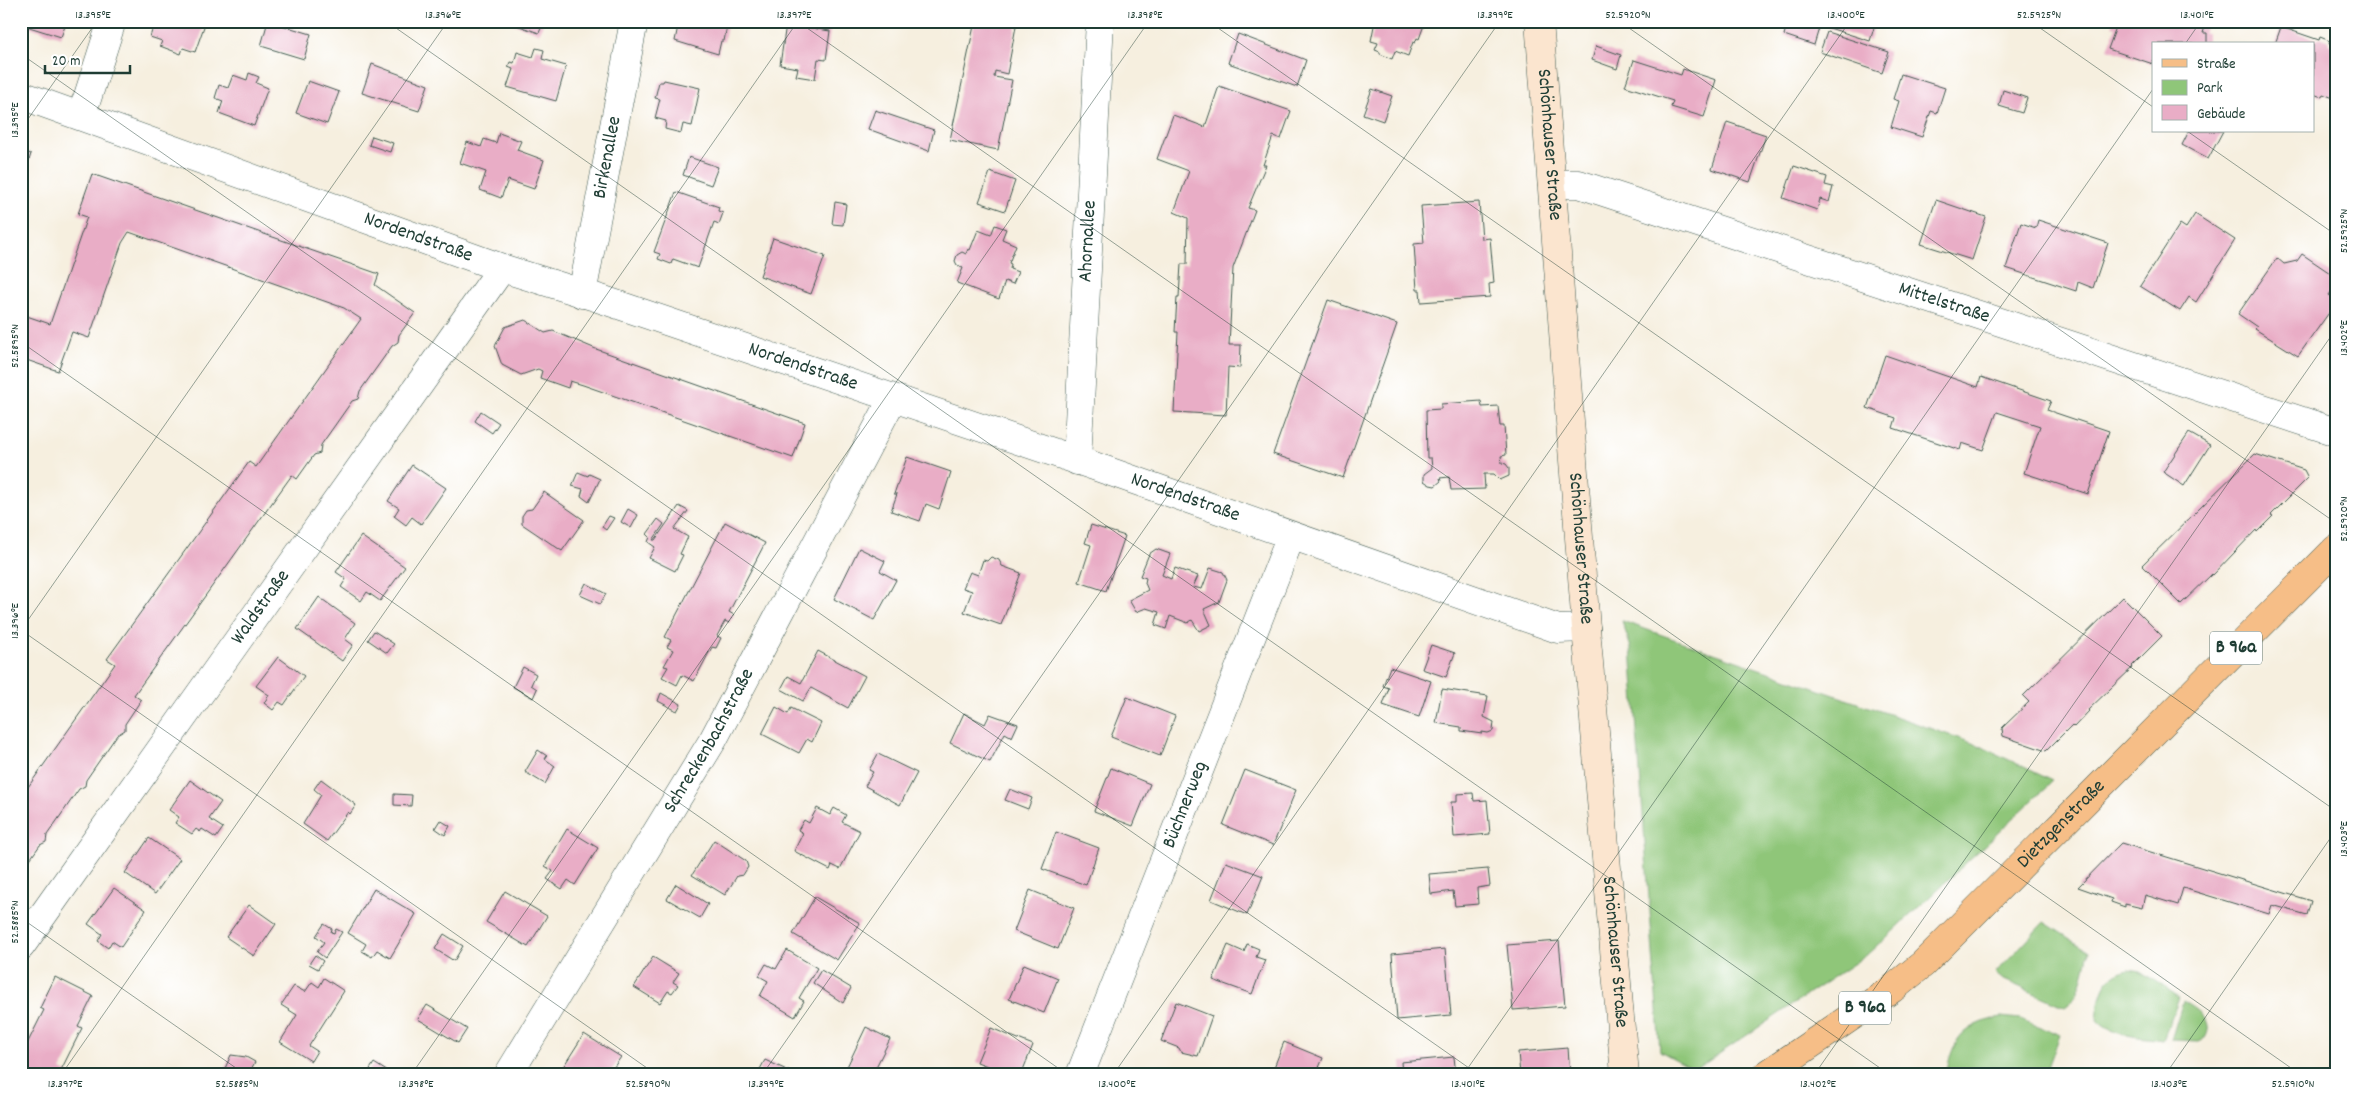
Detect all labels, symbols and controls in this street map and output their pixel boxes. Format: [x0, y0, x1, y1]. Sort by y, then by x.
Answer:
text: 13.395°E [75, 7, 111, 24]
text: 13.396°E [425, 7, 462, 24]
text: 13.397°E [777, 7, 812, 24]
text: 13.398°E [1128, 7, 1163, 24]
text: 13.399°E [1477, 7, 1513, 24]
text: 52.5920°N [1605, 7, 1651, 24]
text: 13.400°E [1827, 7, 1865, 24]
text: 52.5925°N [2017, 7, 2061, 24]
text: 13.401°E [2180, 7, 2214, 24]
scale bar [45, 42, 130, 74]
legend [2152, 42, 2314, 132]
text: 20 m [52, 51, 80, 73]
text: Straße [2197, 54, 2236, 76]
street label: Schönhauser Straße [1529, 68, 1568, 222]
text: Park [2197, 78, 2223, 100]
text: 13.395°E [7, 102, 24, 138]
text: Gebäude [2197, 104, 2246, 126]
street label: Birkenallee [586, 114, 630, 201]
street label: Ahornallee [1072, 199, 1105, 283]
street label: Nordendstraße [360, 205, 477, 270]
text: 52.5925°N [2336, 209, 2353, 253]
street label: Mittelstraße [1895, 276, 1993, 332]
text: 13.402°E [2336, 319, 2353, 356]
text: 52.5895°N [7, 324, 24, 368]
street label: Nordendstraße [744, 336, 861, 399]
street label: Nordendstraße [1127, 466, 1244, 530]
street label: Schönhauser Straße [1560, 472, 1600, 625]
text: 52.5920°N [2336, 496, 2353, 542]
street label: Waldstraße [225, 564, 298, 651]
text: 13.396°E [7, 602, 24, 639]
road number: B 96a [2210, 632, 2262, 664]
street label: Schreckenbachstraße [657, 664, 762, 819]
street label: Büchnerweg [1156, 757, 1215, 853]
street label: Dietzgenstraße [2011, 774, 2113, 875]
text: 13.403°E [2336, 820, 2353, 857]
street label: Schönhauser Straße [1594, 875, 1635, 1029]
text: 52.5885°N [7, 900, 24, 944]
road number: B 96a [1839, 991, 1891, 1024]
text: 13.397°E [48, 1076, 83, 1093]
text: 52.5885°N [215, 1076, 259, 1093]
text: 13.398°E [399, 1076, 434, 1093]
text: 52.5890°N [626, 1076, 671, 1093]
text: 13.399°E [748, 1076, 784, 1093]
text: 13.400°E [1098, 1076, 1136, 1093]
text: 13.401°E [1451, 1076, 1485, 1093]
text: 13.402°E [1800, 1076, 1837, 1093]
text: 13.403°E [2151, 1076, 2188, 1093]
text: 52.5910°N [2272, 1076, 2314, 1093]

